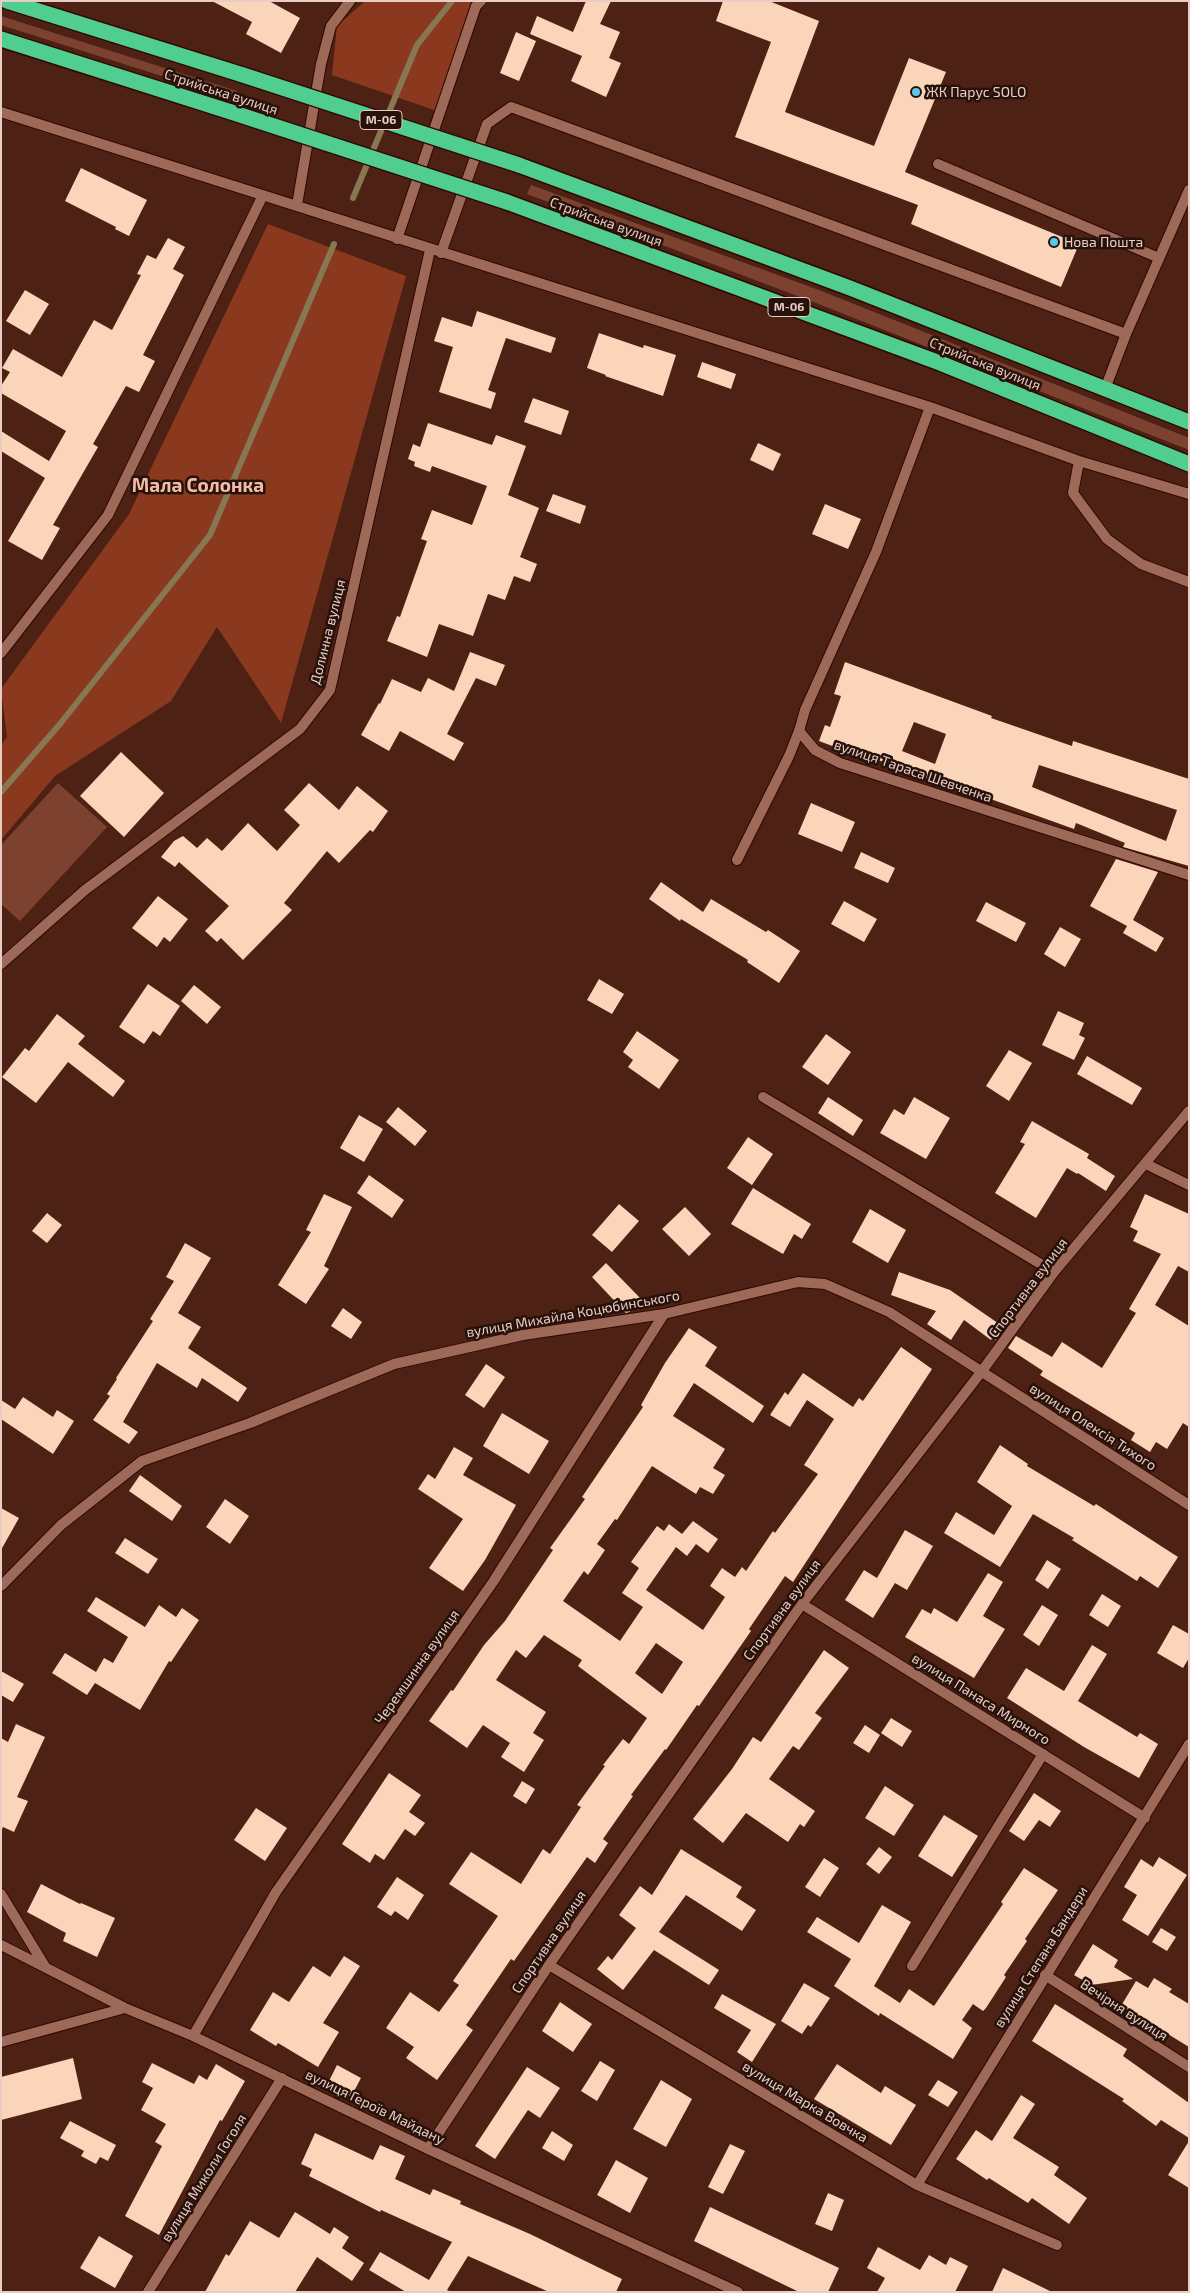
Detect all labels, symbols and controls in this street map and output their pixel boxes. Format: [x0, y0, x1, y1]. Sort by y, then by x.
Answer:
street label: Стрийська вулиця [162, 66, 280, 118]
place label: ЖК Парус SOLO [926, 84, 1026, 100]
marker: ЖК Парус SOLO [910, 86, 922, 98]
road number: М-06 [360, 110, 402, 130]
street label: Стрийська вулиця [547, 194, 665, 250]
place label: Нова Пошта [1064, 234, 1143, 250]
marker: Нова Пошта [1048, 236, 1060, 248]
road number: М-06 [768, 298, 810, 316]
street label: Стрийська вулиця [927, 334, 1043, 394]
district label: Мала Солонка [132, 475, 264, 497]
street label: Долинна вулиця [307, 578, 349, 686]
street label: вулиця Тараса Шевченка [832, 736, 994, 806]
street label: Спортивна вулиця [985, 1235, 1071, 1341]
street label: вулиця Михайла Коцюбинського [465, 1287, 681, 1341]
street label: вулиця Олексія Тихого [1026, 1380, 1160, 1474]
street label: Спортивна вулиця [740, 1556, 824, 1664]
street label: Черемшинна вулиця [371, 1607, 463, 1727]
street label: вулиця Панаса Мирного [909, 1650, 1053, 1748]
street label: вулиця Степана Бандери [991, 1883, 1091, 2031]
street label: Спортивна вулиця [508, 1887, 590, 1997]
street label: Вечірня вулиця [1077, 1975, 1171, 2045]
street label: вулиця Марка Вовчка [739, 2058, 871, 2146]
street label: вулиця Героїв Майдану [303, 2066, 447, 2148]
street label: вулиця Миколи Гоголя [158, 2111, 250, 2245]

